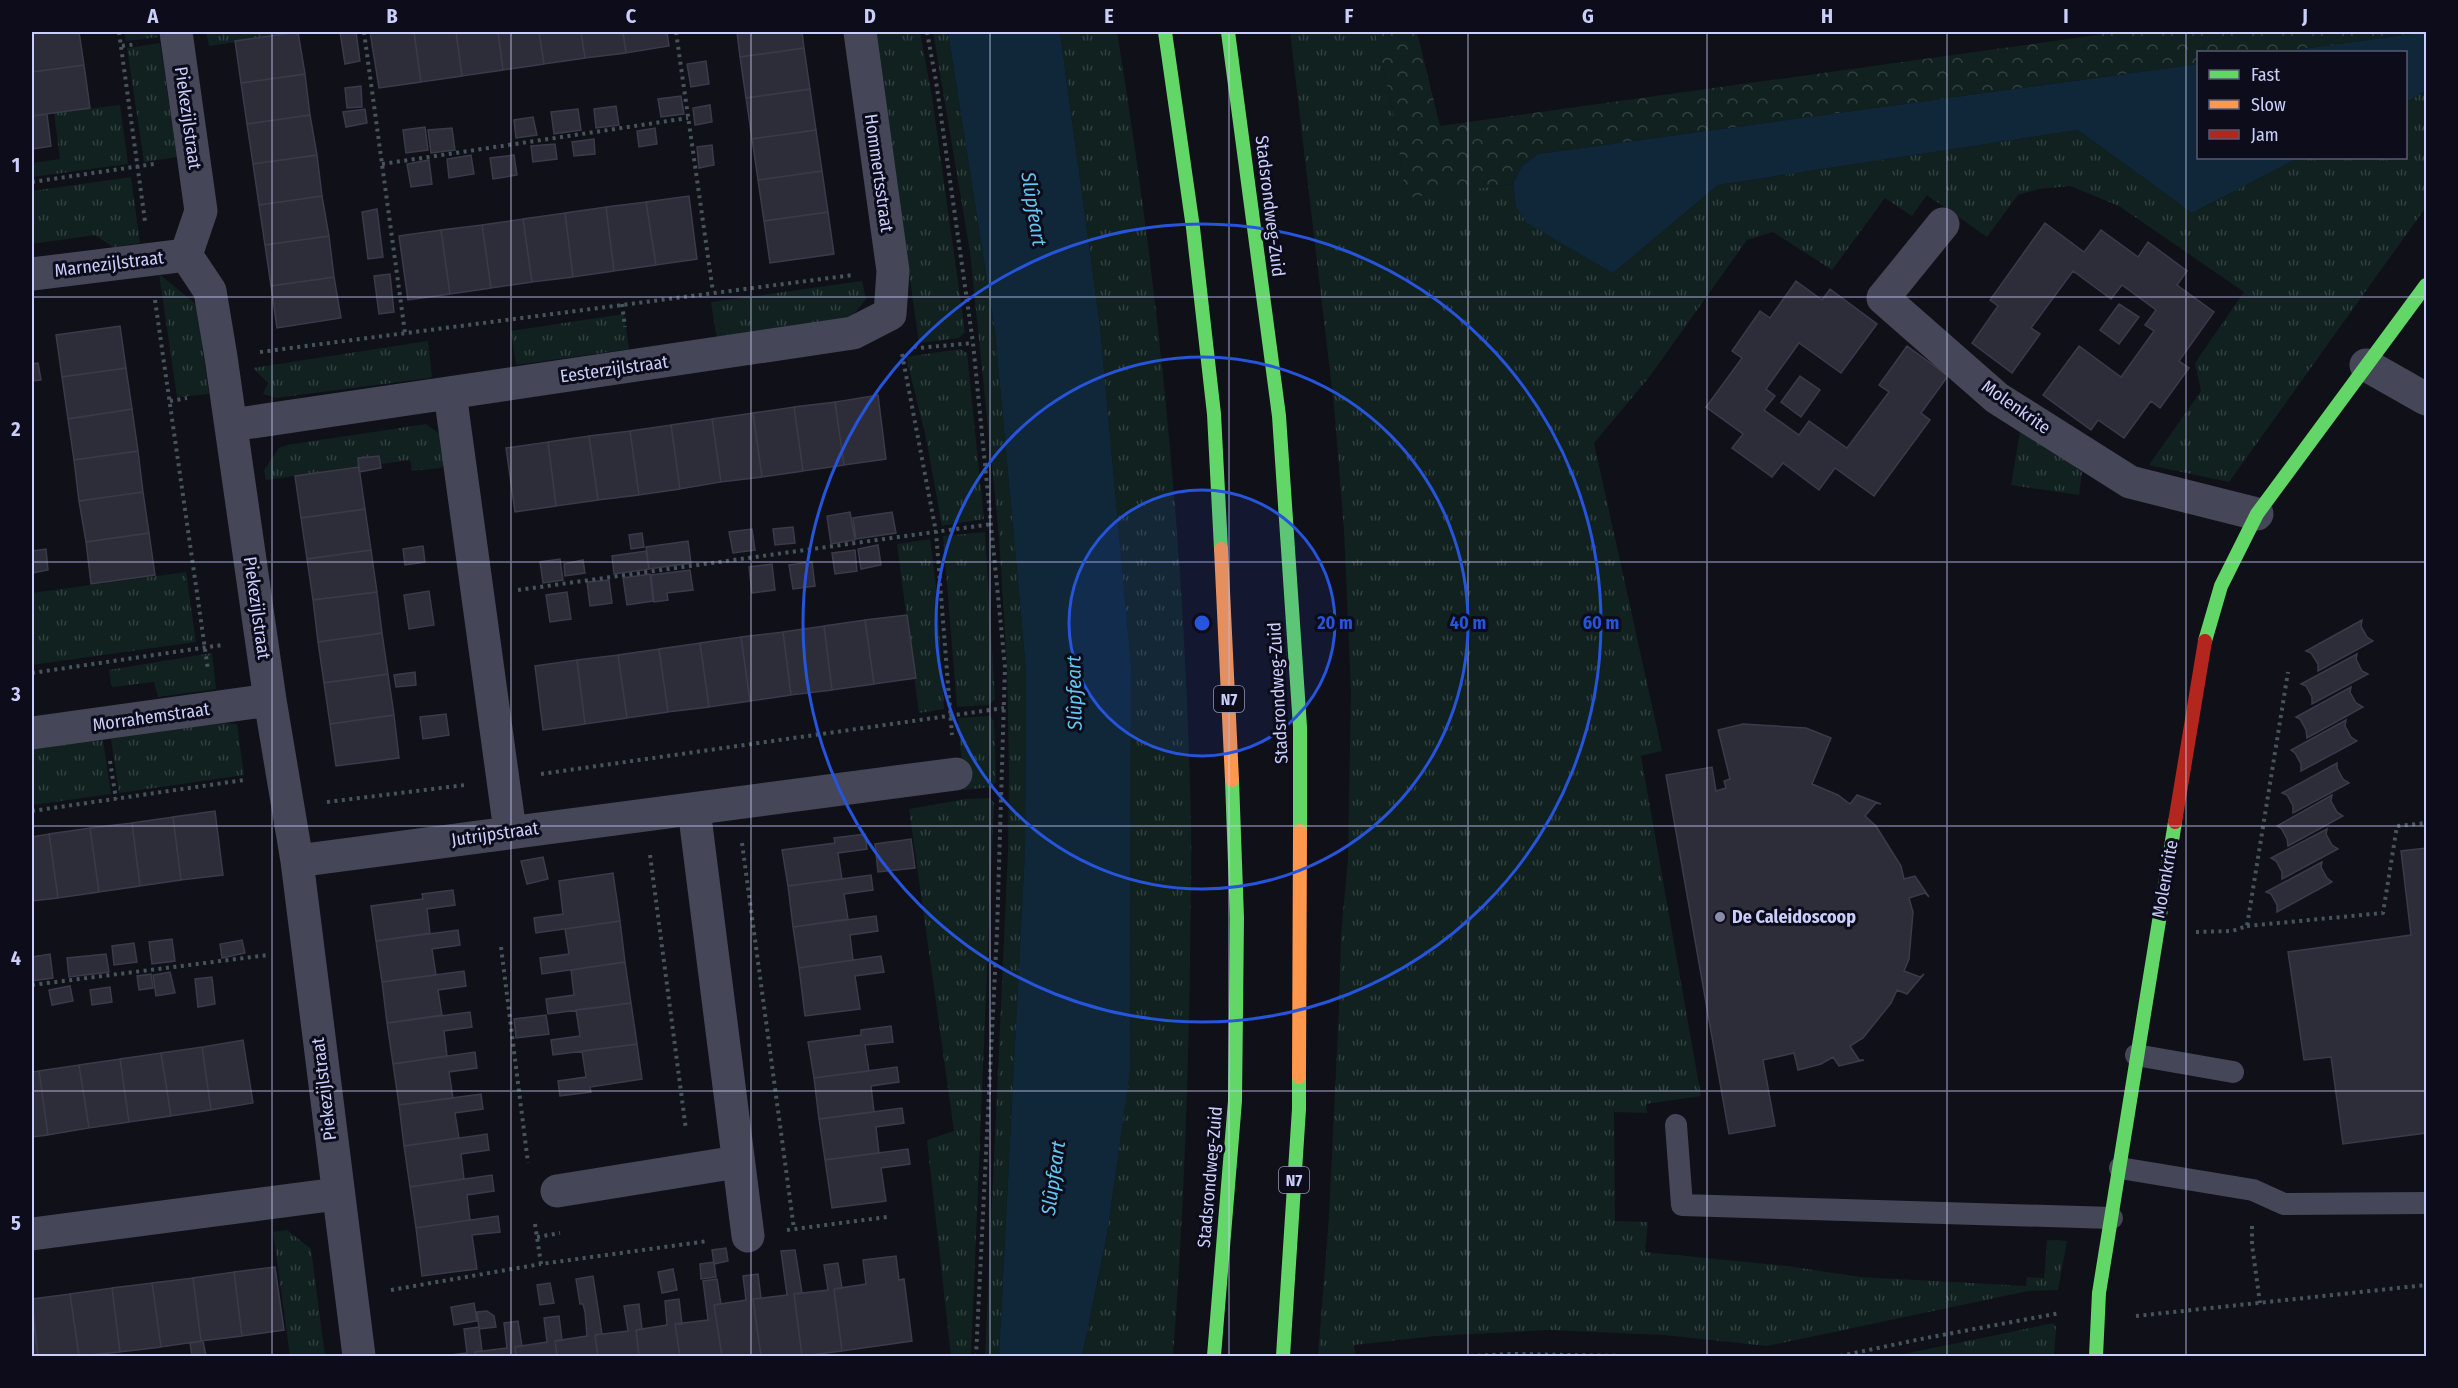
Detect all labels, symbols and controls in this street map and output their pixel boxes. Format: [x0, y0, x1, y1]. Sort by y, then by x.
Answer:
text: A [147, 4, 160, 28]
text: B [386, 4, 398, 28]
text: C [626, 4, 637, 28]
text: D [864, 4, 876, 28]
text: E [1104, 4, 1114, 28]
text: F [1345, 4, 1354, 28]
text: G [1582, 4, 1594, 28]
text: H [1821, 4, 1833, 28]
text: I [2063, 4, 2069, 28]
text: J [2301, 4, 2308, 28]
legend [2197, 51, 2407, 159]
text: Fast [2251, 64, 2280, 86]
street label: Piekezijlstraat [170, 65, 206, 171]
text: Slow [2251, 94, 2286, 116]
street label: Hommertsstraat [860, 112, 898, 234]
text: Jam [2251, 124, 2279, 146]
street label: Stadsrondweg-Zuid [1250, 134, 1290, 278]
text: 1 [12, 153, 20, 177]
water label: Slûpfeart [1016, 169, 1052, 248]
street label: Marnezijlstraat [53, 246, 165, 282]
street label: Eesterzijlstraat [559, 351, 670, 387]
street label: Molenkrite [1977, 375, 2055, 439]
text: 2 [10, 417, 21, 441]
street label: Piekezijlstraat [239, 555, 275, 661]
text: 20 m [1316, 612, 1353, 634]
text: 40 m [1450, 612, 1486, 634]
text: 60 m [1583, 612, 1619, 634]
centre of rings [1192, 613, 1212, 633]
street label: Stadsrondweg-Zuid [1263, 622, 1293, 764]
water label: Slûpfeart [1061, 655, 1087, 732]
text: 3 [10, 682, 21, 706]
road number: N7 [1214, 686, 1244, 712]
street label: Morrahemstraat [91, 698, 211, 736]
street label: Jutrijpstraat [450, 817, 540, 851]
street label: Molenkrite [2147, 838, 2183, 920]
place label: De Caleidoscoop [1732, 906, 1856, 928]
marker: De Caleidoscoop [1713, 910, 1727, 924]
text: 4 [11, 946, 21, 970]
street label: Piekezijlstraat [307, 1036, 341, 1142]
street label: Stadsrondweg-Zuid [1193, 1105, 1227, 1249]
water label: Slûpfeart [1036, 1139, 1070, 1218]
road number: N7 [1279, 1167, 1309, 1193]
text: 5 [11, 1211, 21, 1235]

